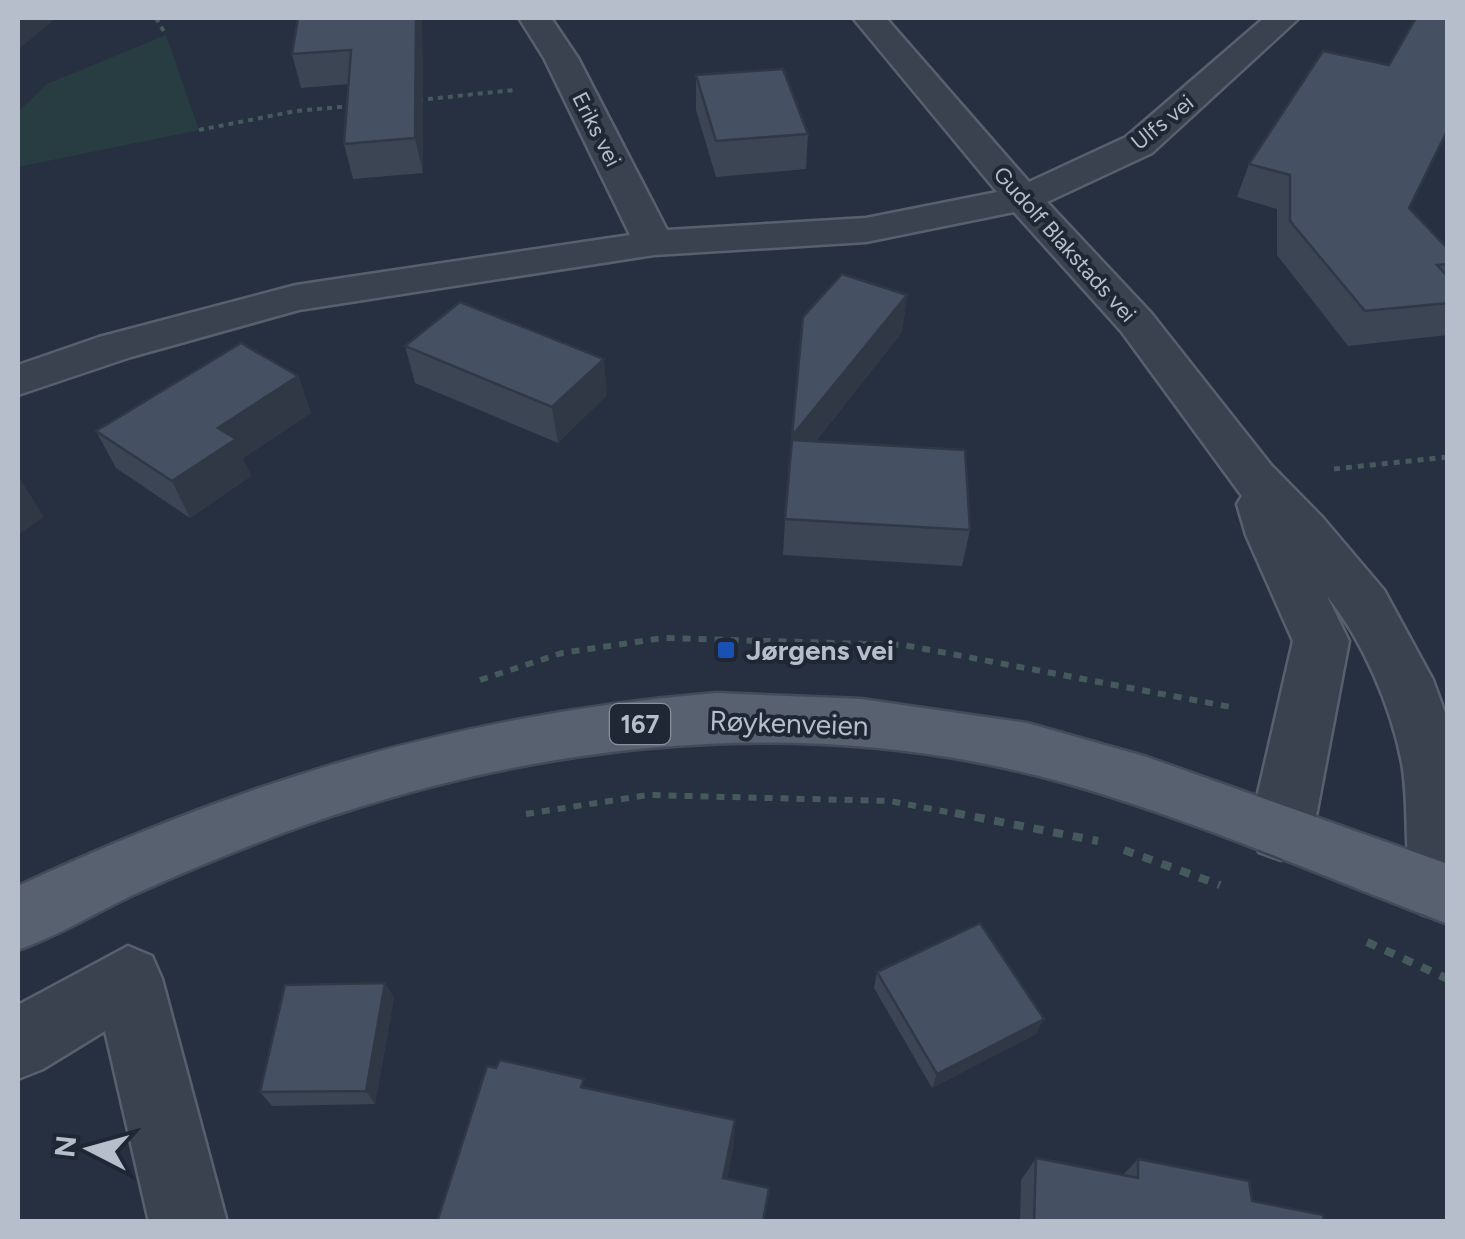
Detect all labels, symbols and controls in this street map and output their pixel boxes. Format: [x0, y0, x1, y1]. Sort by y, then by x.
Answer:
street label: Eriks vei [566, 87, 627, 171]
street label: Ulfs vei [1126, 89, 1199, 156]
street label: Gudolf Blakstads vei [988, 161, 1142, 328]
place label: Jørgens vei [746, 633, 894, 667]
marker: Jørgens vei [715, 639, 737, 661]
street label: Røykenveien [709, 703, 869, 743]
road number: 167 [610, 704, 670, 744]
north arrow [40, 1099, 140, 1199]
text: N [47, 1134, 83, 1159]

